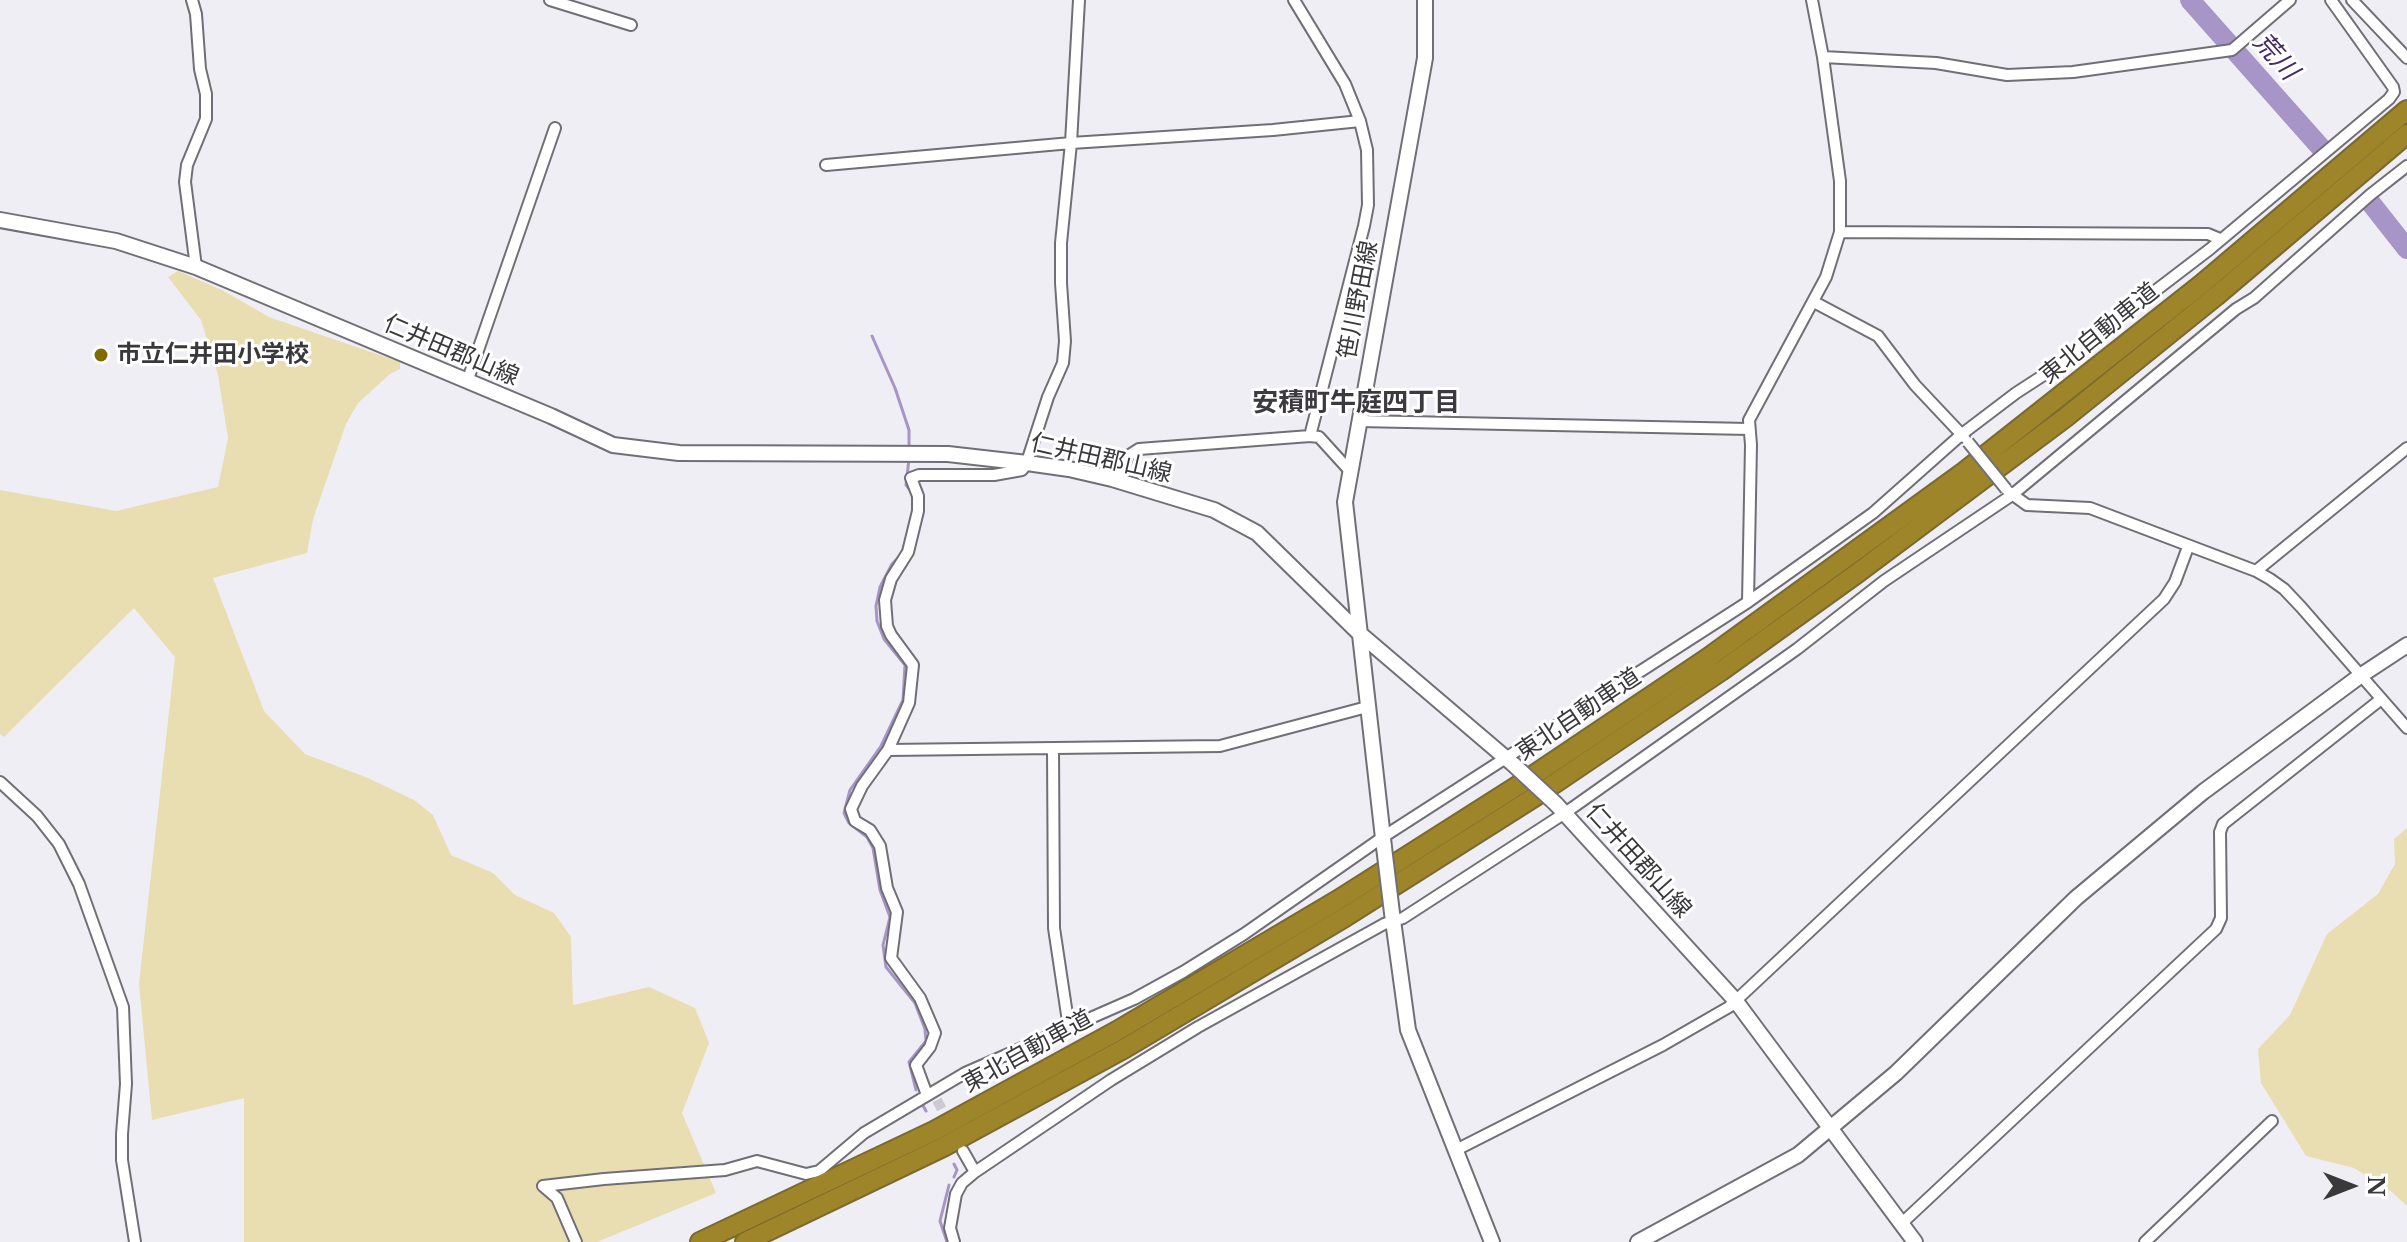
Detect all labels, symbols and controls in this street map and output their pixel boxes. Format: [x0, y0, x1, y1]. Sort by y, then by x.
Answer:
water label: 荒川 [2246, 27, 2304, 87]
street label: 笹川野田線 [1333, 238, 1385, 362]
street label: 東北自動車道 [2035, 277, 2165, 391]
street label: 仁井田郡山線 [379, 310, 523, 392]
place label: 市立仁井田小学校 [117, 341, 309, 369]
marker: 市立仁井田小学校 [92, 346, 110, 364]
district label: 安積町牛庭四丁目 [1252, 388, 1460, 420]
street label: 仁井田郡山線 [1028, 429, 1174, 489]
street label: 東北自動車道 [1511, 663, 1647, 767]
street label: 仁井田郡山線 [1579, 798, 1697, 924]
street label: 東北自動車道 [958, 1004, 1098, 1100]
north arrow [2311, 1146, 2391, 1226]
text: N [2362, 1176, 2389, 1196]

